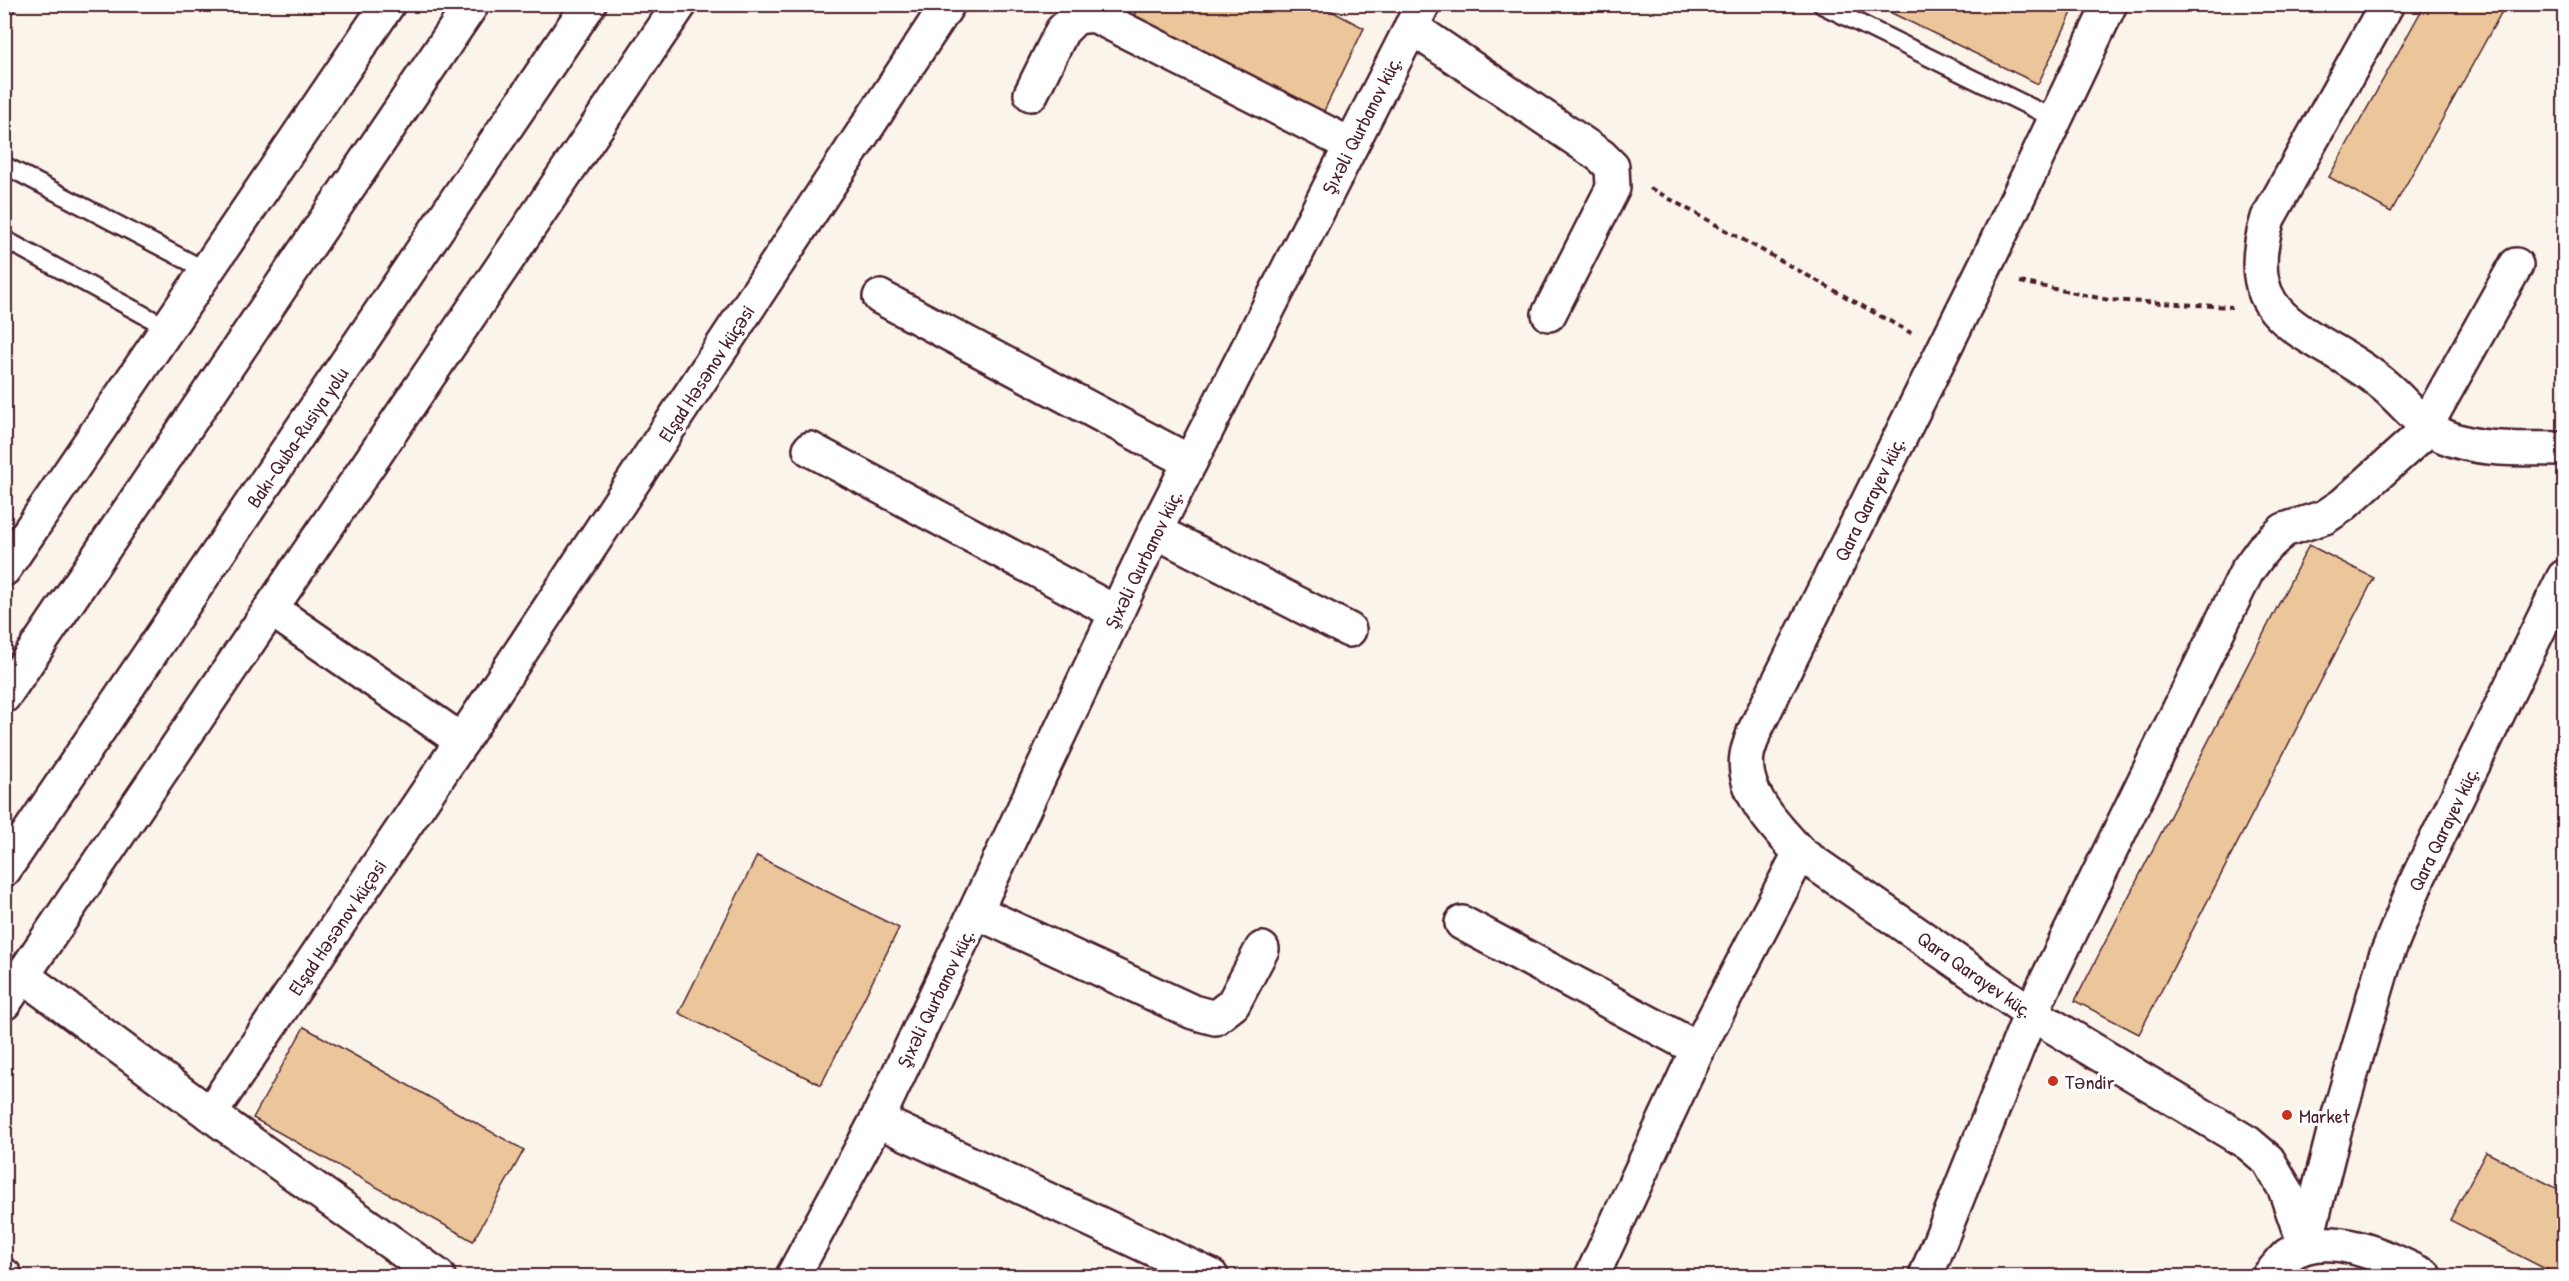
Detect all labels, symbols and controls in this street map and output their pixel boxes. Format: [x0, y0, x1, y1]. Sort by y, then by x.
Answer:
street label: Şıxəli Qurbanov küç. [1315, 52, 1407, 198]
street label: Elşad Həsənov küçəsi [652, 299, 760, 447]
street label: Bakı-Quba-Rusiya yolu [240, 361, 354, 513]
street label: Qara Qarayev küç. [1827, 432, 1911, 566]
street label: Şıxəli Qurbanov küç. [1098, 485, 1188, 633]
street label: Qara Qarayev küç. [2401, 762, 2485, 896]
street label: Elşad Həsənov küçəsi [281, 854, 393, 1000]
street label: Şıxəli Qurbanov küç. [890, 924, 980, 1072]
street label: Qara Qarayev küç. [1912, 924, 2038, 1024]
place label: Təndir [2065, 1068, 2115, 1095]
marker: Təndir [2046, 1074, 2060, 1088]
place label: Market [2299, 1102, 2351, 1129]
marker: Market [2280, 1108, 2294, 1122]

